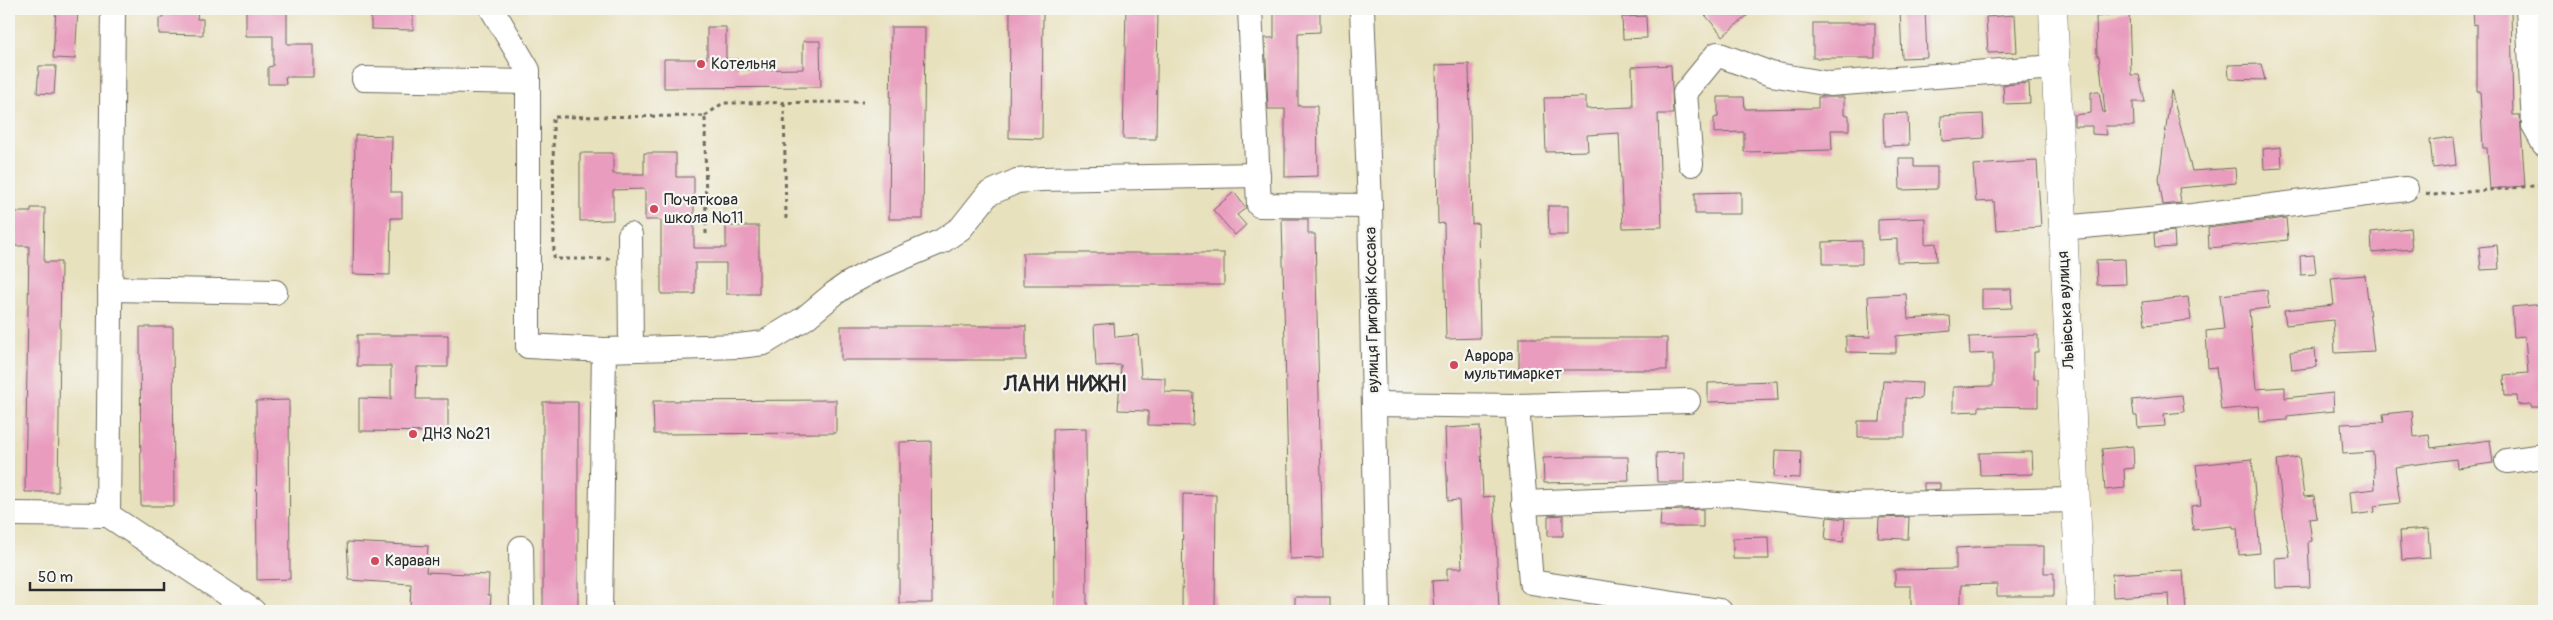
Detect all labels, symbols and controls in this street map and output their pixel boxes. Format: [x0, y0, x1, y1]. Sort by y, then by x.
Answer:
place label: Котельня [711, 54, 776, 74]
marker: Котельня [695, 58, 707, 70]
place label: Початкова школа №11 [664, 190, 743, 228]
marker: Початкова школа №11 [648, 203, 660, 215]
street label: вулиця Григорія Коссака [1361, 227, 1383, 393]
street label: Львівська вулиця [2053, 251, 2079, 370]
place label: Аврора мультимаркет [1464, 346, 1562, 384]
marker: Аврора мультимаркет [1448, 359, 1460, 371]
district label: ЛАНИ НИЖНІ [1003, 371, 1128, 398]
place label: ДНЗ №21 [422, 424, 490, 444]
marker: ДНЗ №21 [407, 428, 419, 440]
place label: Караван [385, 551, 440, 571]
marker: Караван [369, 555, 381, 567]
scale bar [30, 560, 164, 592]
text: 50 m [38, 568, 73, 587]

